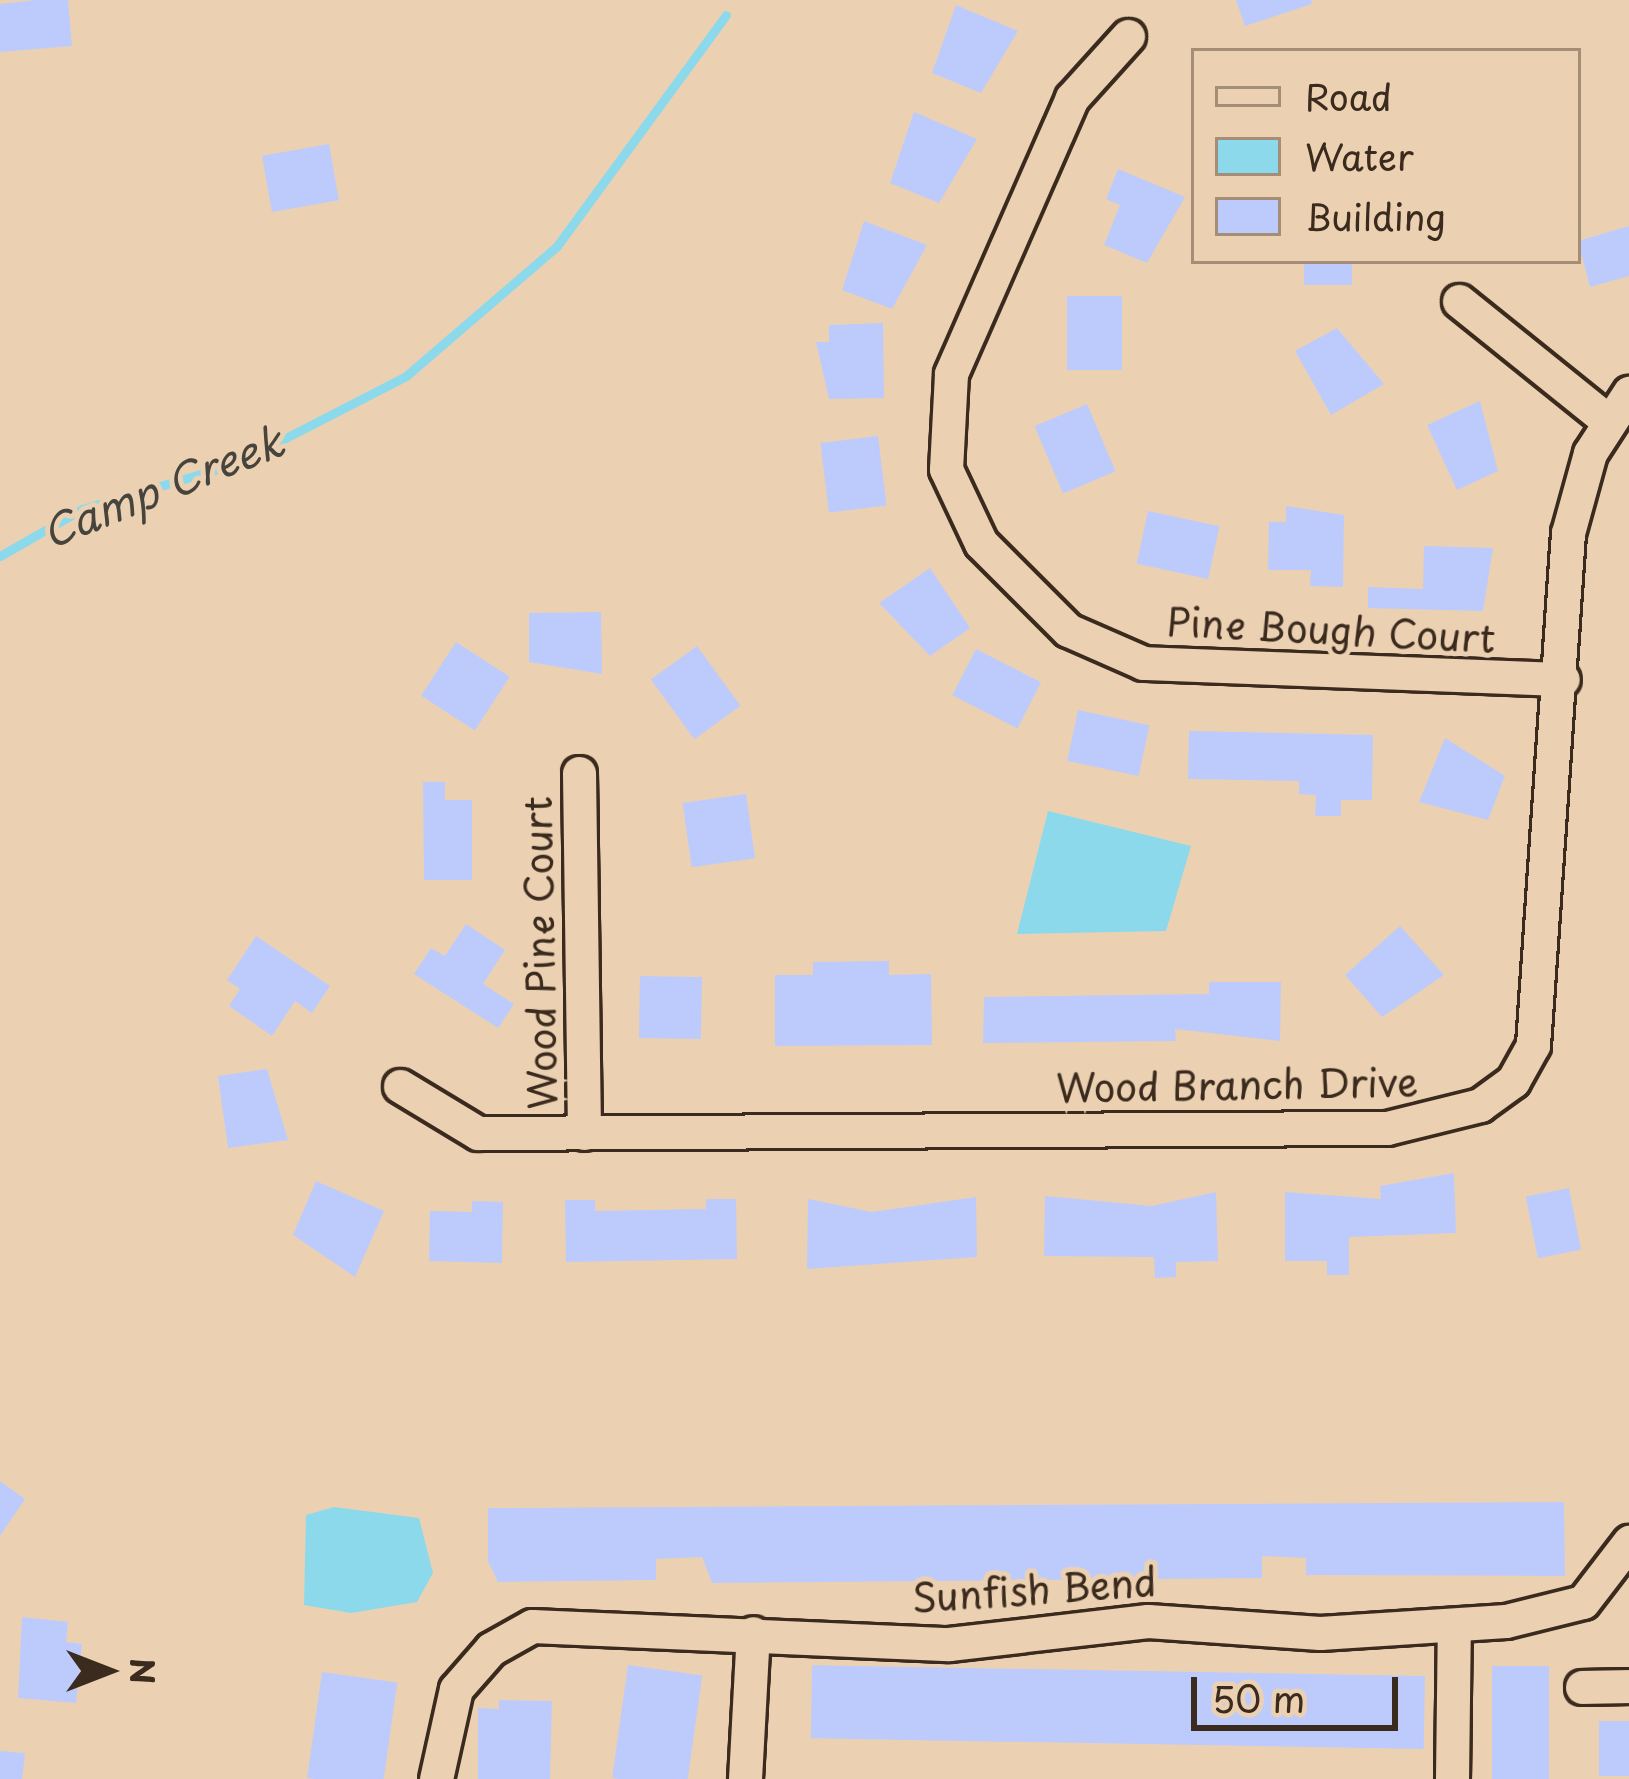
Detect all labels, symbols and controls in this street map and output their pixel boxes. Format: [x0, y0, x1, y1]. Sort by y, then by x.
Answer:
legend [1191, 48, 1581, 264]
text: Road [1305, 69, 1392, 123]
text: Water [1305, 129, 1414, 183]
text: Building [1305, 189, 1446, 243]
water label: Camp Creek [33, 415, 291, 557]
street label: Pine Bough Court [1164, 597, 1498, 661]
street label: Wood Pine Court [513, 794, 565, 1112]
street label: Wood Branch Drive [1055, 1057, 1419, 1111]
street label: Sunfish Bend [910, 1557, 1158, 1621]
north arrow [48, 1611, 168, 1731]
scale bar [1197, 1653, 1404, 1727]
text: N [119, 1658, 169, 1684]
text: 50 m [1212, 1671, 1305, 1725]

